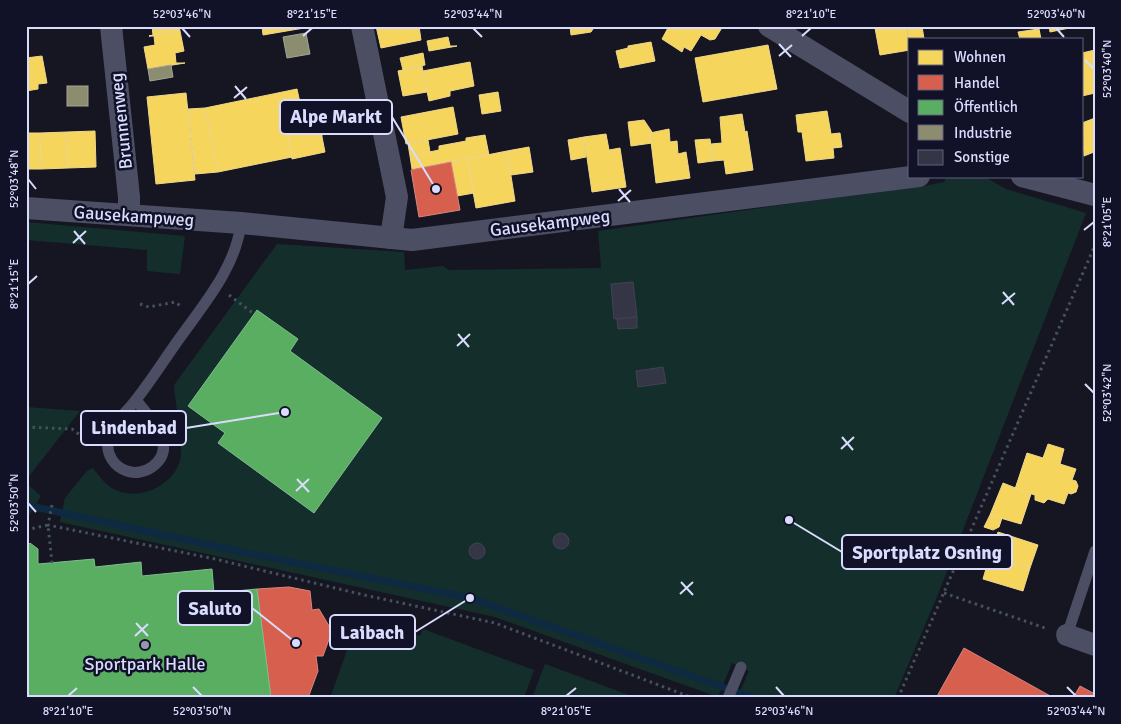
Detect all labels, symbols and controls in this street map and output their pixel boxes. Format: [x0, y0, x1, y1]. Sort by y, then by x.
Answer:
text: 52°03'46"N [153, 7, 211, 22]
text: 8°21'15"E [287, 7, 338, 22]
text: 52°03'44"N [444, 7, 502, 22]
text: 8°21'10"E [786, 7, 837, 22]
text: 52°03'40"N [1027, 7, 1085, 22]
legend [908, 38, 1084, 178]
text: 52°03'40"N [1100, 40, 1115, 98]
text: Wohnen [954, 48, 1006, 66]
street label: Brunnenweg [105, 72, 137, 170]
text: Handel [954, 74, 1000, 92]
text: Öffentlich [954, 98, 1018, 116]
callout: Alpe Markt [280, 100, 392, 134]
text: Alpe Markt [290, 105, 382, 129]
text: Industrie [954, 124, 1012, 142]
text: Sonstige [954, 148, 1010, 166]
text: 52°03'48"N [7, 150, 22, 208]
text: 8°21'05"E [1100, 196, 1115, 247]
street label: Gausekampweg [73, 201, 195, 231]
street label: Gausekampweg [489, 205, 611, 241]
text: 8°21'15"E [7, 258, 22, 309]
text: 52°03'42"N [1100, 364, 1115, 422]
callout: Lindenbad [81, 411, 186, 445]
text: Lindenbad [91, 416, 177, 440]
text: 52°03'50"N [7, 474, 22, 532]
callout: Sportplatz Osning [842, 535, 1012, 569]
text: Sportplatz Osning [852, 541, 1002, 565]
callout: Saluto [178, 591, 252, 625]
text: Saluto [188, 597, 242, 621]
callout: Laibach [330, 615, 415, 649]
text: Laibach [340, 621, 404, 645]
marker: Sportpark Halle [139, 639, 151, 651]
place label: Sportpark Halle [85, 653, 205, 675]
text: 8°21'10"E [43, 704, 94, 719]
text: 52°03'50"N [173, 704, 231, 719]
text: 8°21'05"E [541, 704, 592, 719]
text: 52°03'46"N [755, 704, 813, 719]
text: 52°03'44"N [1047, 704, 1105, 719]

